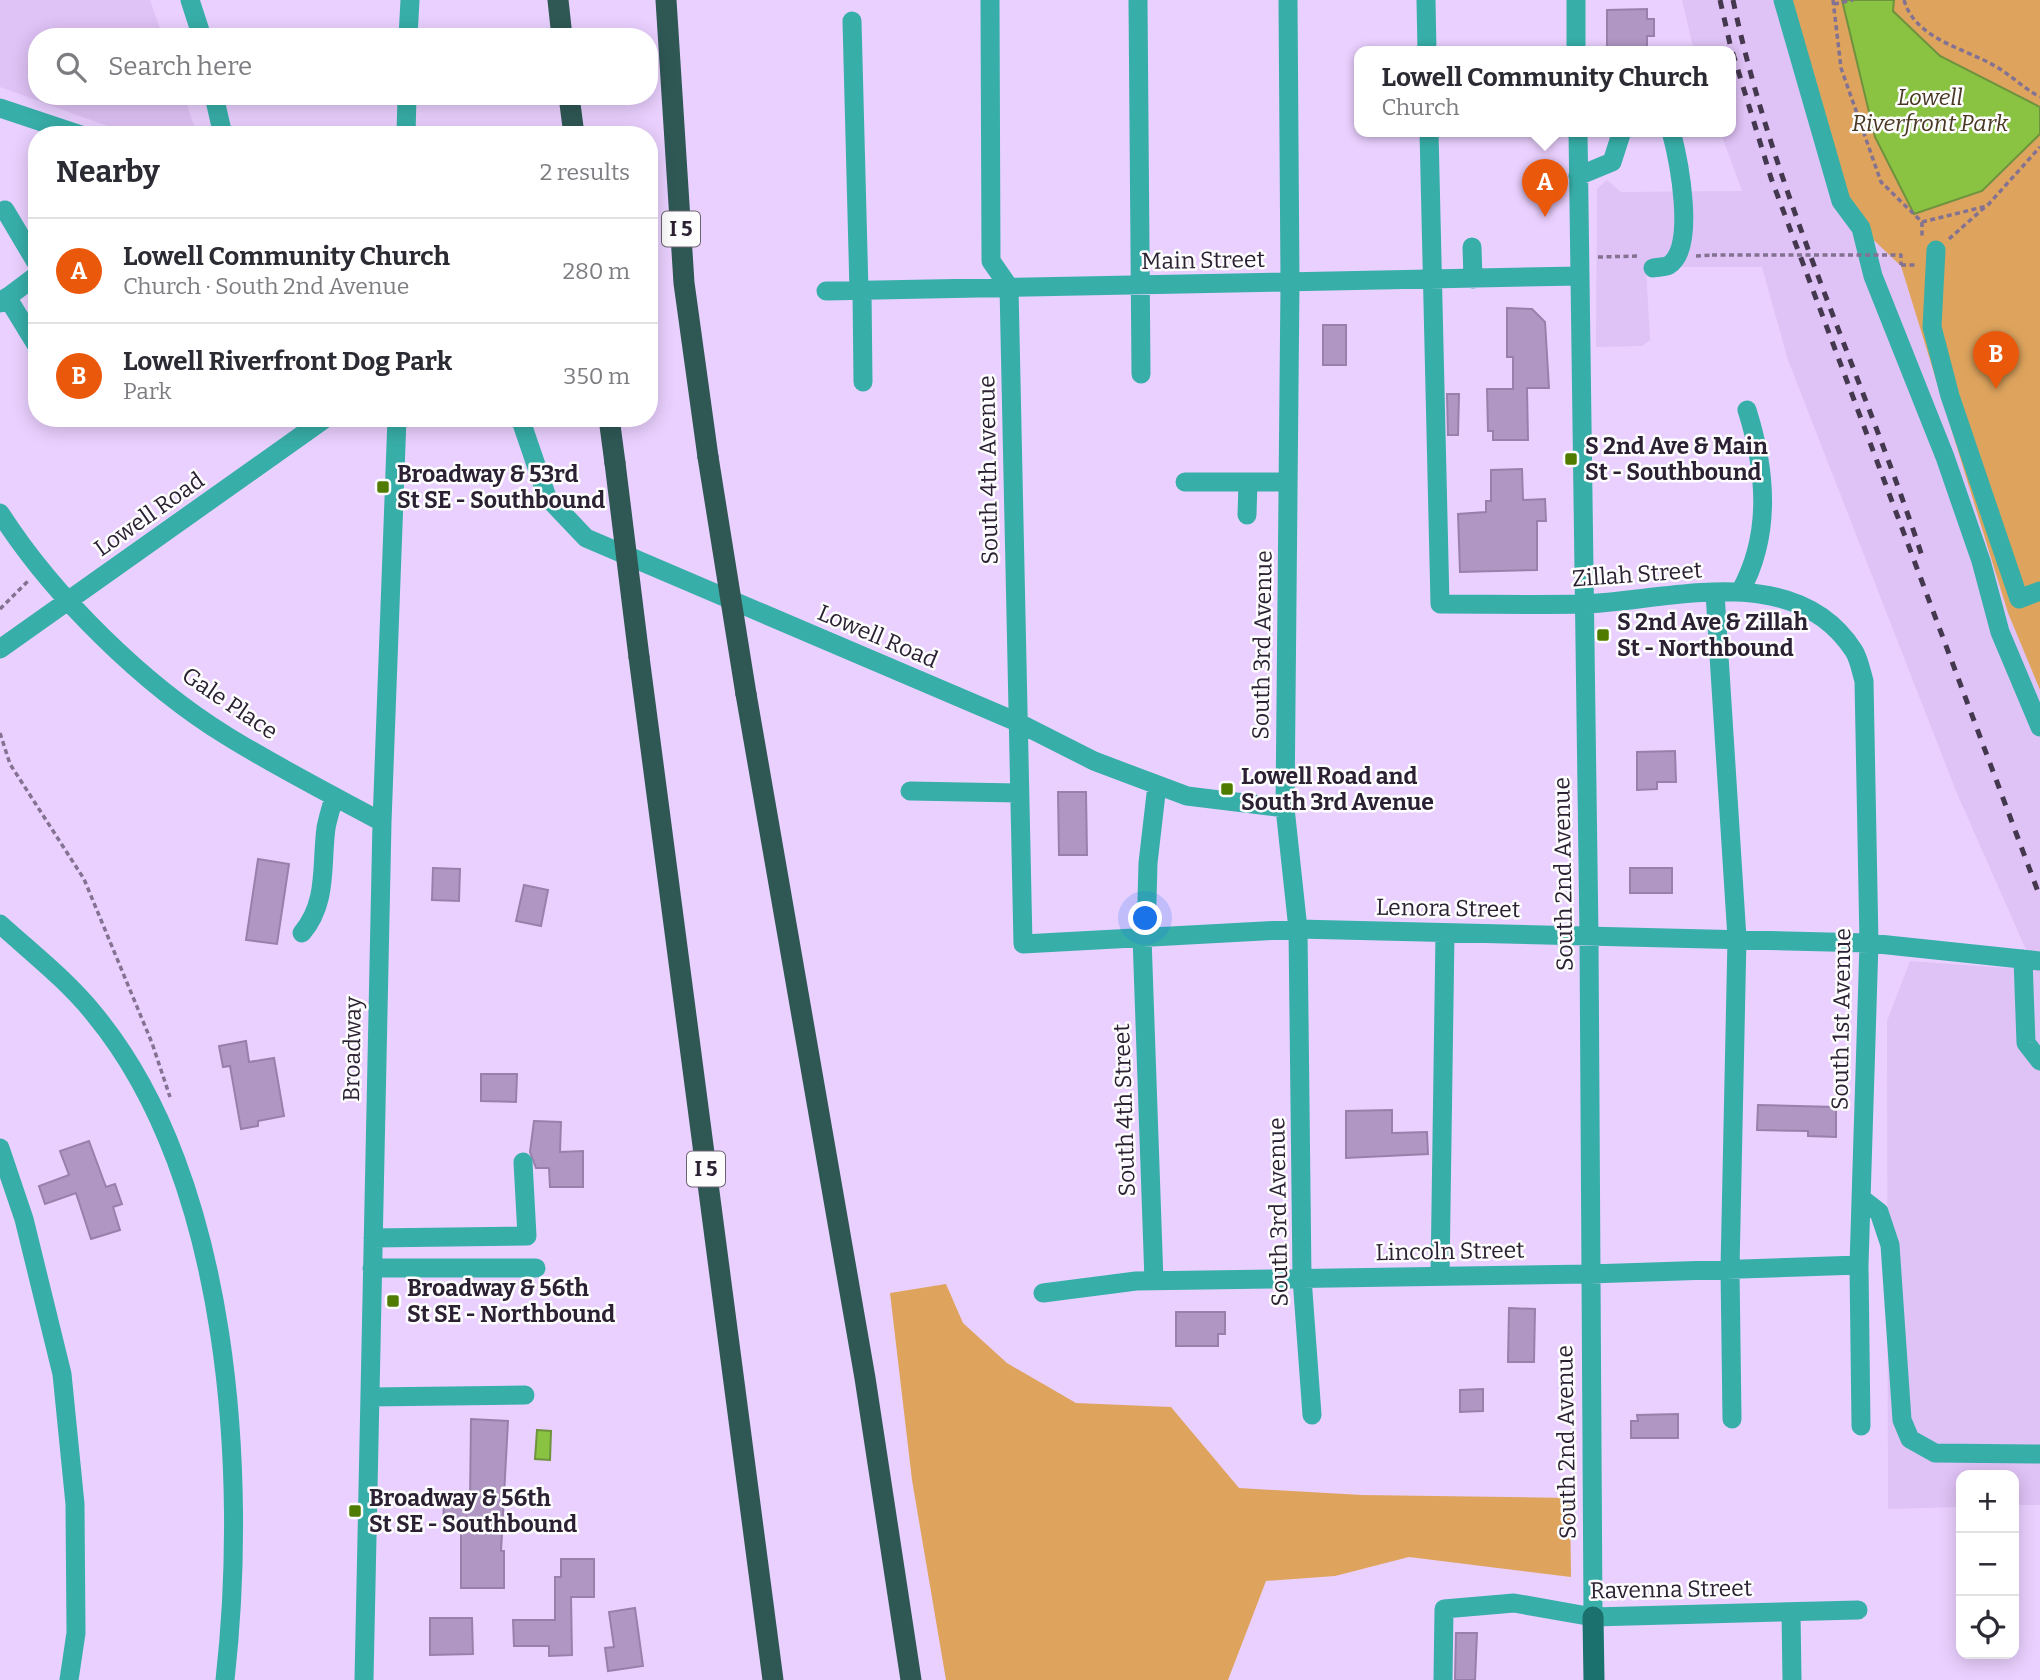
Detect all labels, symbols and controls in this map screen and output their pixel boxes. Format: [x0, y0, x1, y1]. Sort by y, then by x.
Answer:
search box [28, 28, 658, 105]
popup [1354, 46, 1736, 137]
icon: search [52, 48, 90, 86]
text: Search here [108, 51, 252, 82]
text: Lowell Community Church [1382, 62, 1708, 93]
park label: Lowell Riverfront Park [1852, 83, 2009, 137]
text: Church [1382, 93, 1460, 121]
text: Nearby [56, 154, 160, 190]
text: 2 results [540, 158, 630, 186]
pin: A [1522, 159, 1568, 217]
road number: I 5 [662, 212, 700, 246]
text: Lowell Community Church [123, 241, 450, 272]
street label: Main Street [1141, 245, 1265, 275]
text: A [71, 257, 87, 285]
text: 280 m [562, 257, 630, 285]
text: Church · South 2nd Avenue [123, 272, 409, 300]
pin: B [1973, 331, 2019, 389]
text: Lowell Riverfront Dog Park [123, 346, 452, 377]
text: B [72, 362, 86, 390]
text: 350 m [563, 362, 630, 390]
street label: South 4th Avenue [972, 375, 1004, 565]
text: Park [123, 377, 172, 405]
place label: S 2nd Ave & Main St - Southbound [1585, 432, 1768, 486]
marker: S 2nd Ave & Main St - Southbound [1563, 451, 1579, 467]
place label: Broadway & 53rd St SE - Southbound [397, 460, 605, 514]
street label: Lowell Road [89, 466, 210, 562]
marker: Broadway & 53rd St SE - Southbound [375, 479, 391, 495]
street label: South 3rd Avenue [1246, 550, 1278, 740]
street label: Zillah Street [1571, 555, 1703, 593]
street label: Lowell Road [814, 598, 943, 674]
place label: S 2nd Ave & Zillah St - Northbound [1617, 608, 1808, 662]
marker: S 2nd Ave & Zillah St - Northbound [1595, 627, 1611, 643]
street label: Gale Place [177, 661, 283, 745]
place label: Lowell Road and South 3rd Avenue [1241, 762, 1434, 816]
street label: South 2nd Avenue [1547, 777, 1579, 971]
marker: Lowell Road and South 3rd Avenue [1219, 781, 1235, 797]
street label: Lenora Street [1376, 893, 1520, 923]
your location [1128, 901, 1162, 935]
street label: South 1st Avenue [1825, 928, 1857, 1110]
street label: Broadway [337, 995, 367, 1102]
street label: South 4th Street [1107, 1023, 1141, 1197]
street label: South 3rd Avenue [1262, 1117, 1294, 1307]
road number: I 5 [687, 1152, 725, 1186]
street label: Lincoln Street [1375, 1236, 1525, 1266]
place label: Broadway & 56th St SE - Northbound [407, 1274, 615, 1328]
marker: Broadway & 56th St SE - Northbound [385, 1293, 401, 1309]
street label: South 2nd Avenue [1550, 1345, 1582, 1539]
map controls [1956, 1470, 2019, 1659]
button: + [1956, 1470, 2019, 1533]
place label: Broadway & 56th St SE - Southbound [369, 1484, 577, 1538]
marker: Broadway & 56th St SE - Southbound [347, 1503, 363, 1519]
button: − [1956, 1533, 2019, 1596]
street label: Ravenna Street [1590, 1574, 1752, 1604]
button: locate [1956, 1596, 2019, 1659]

